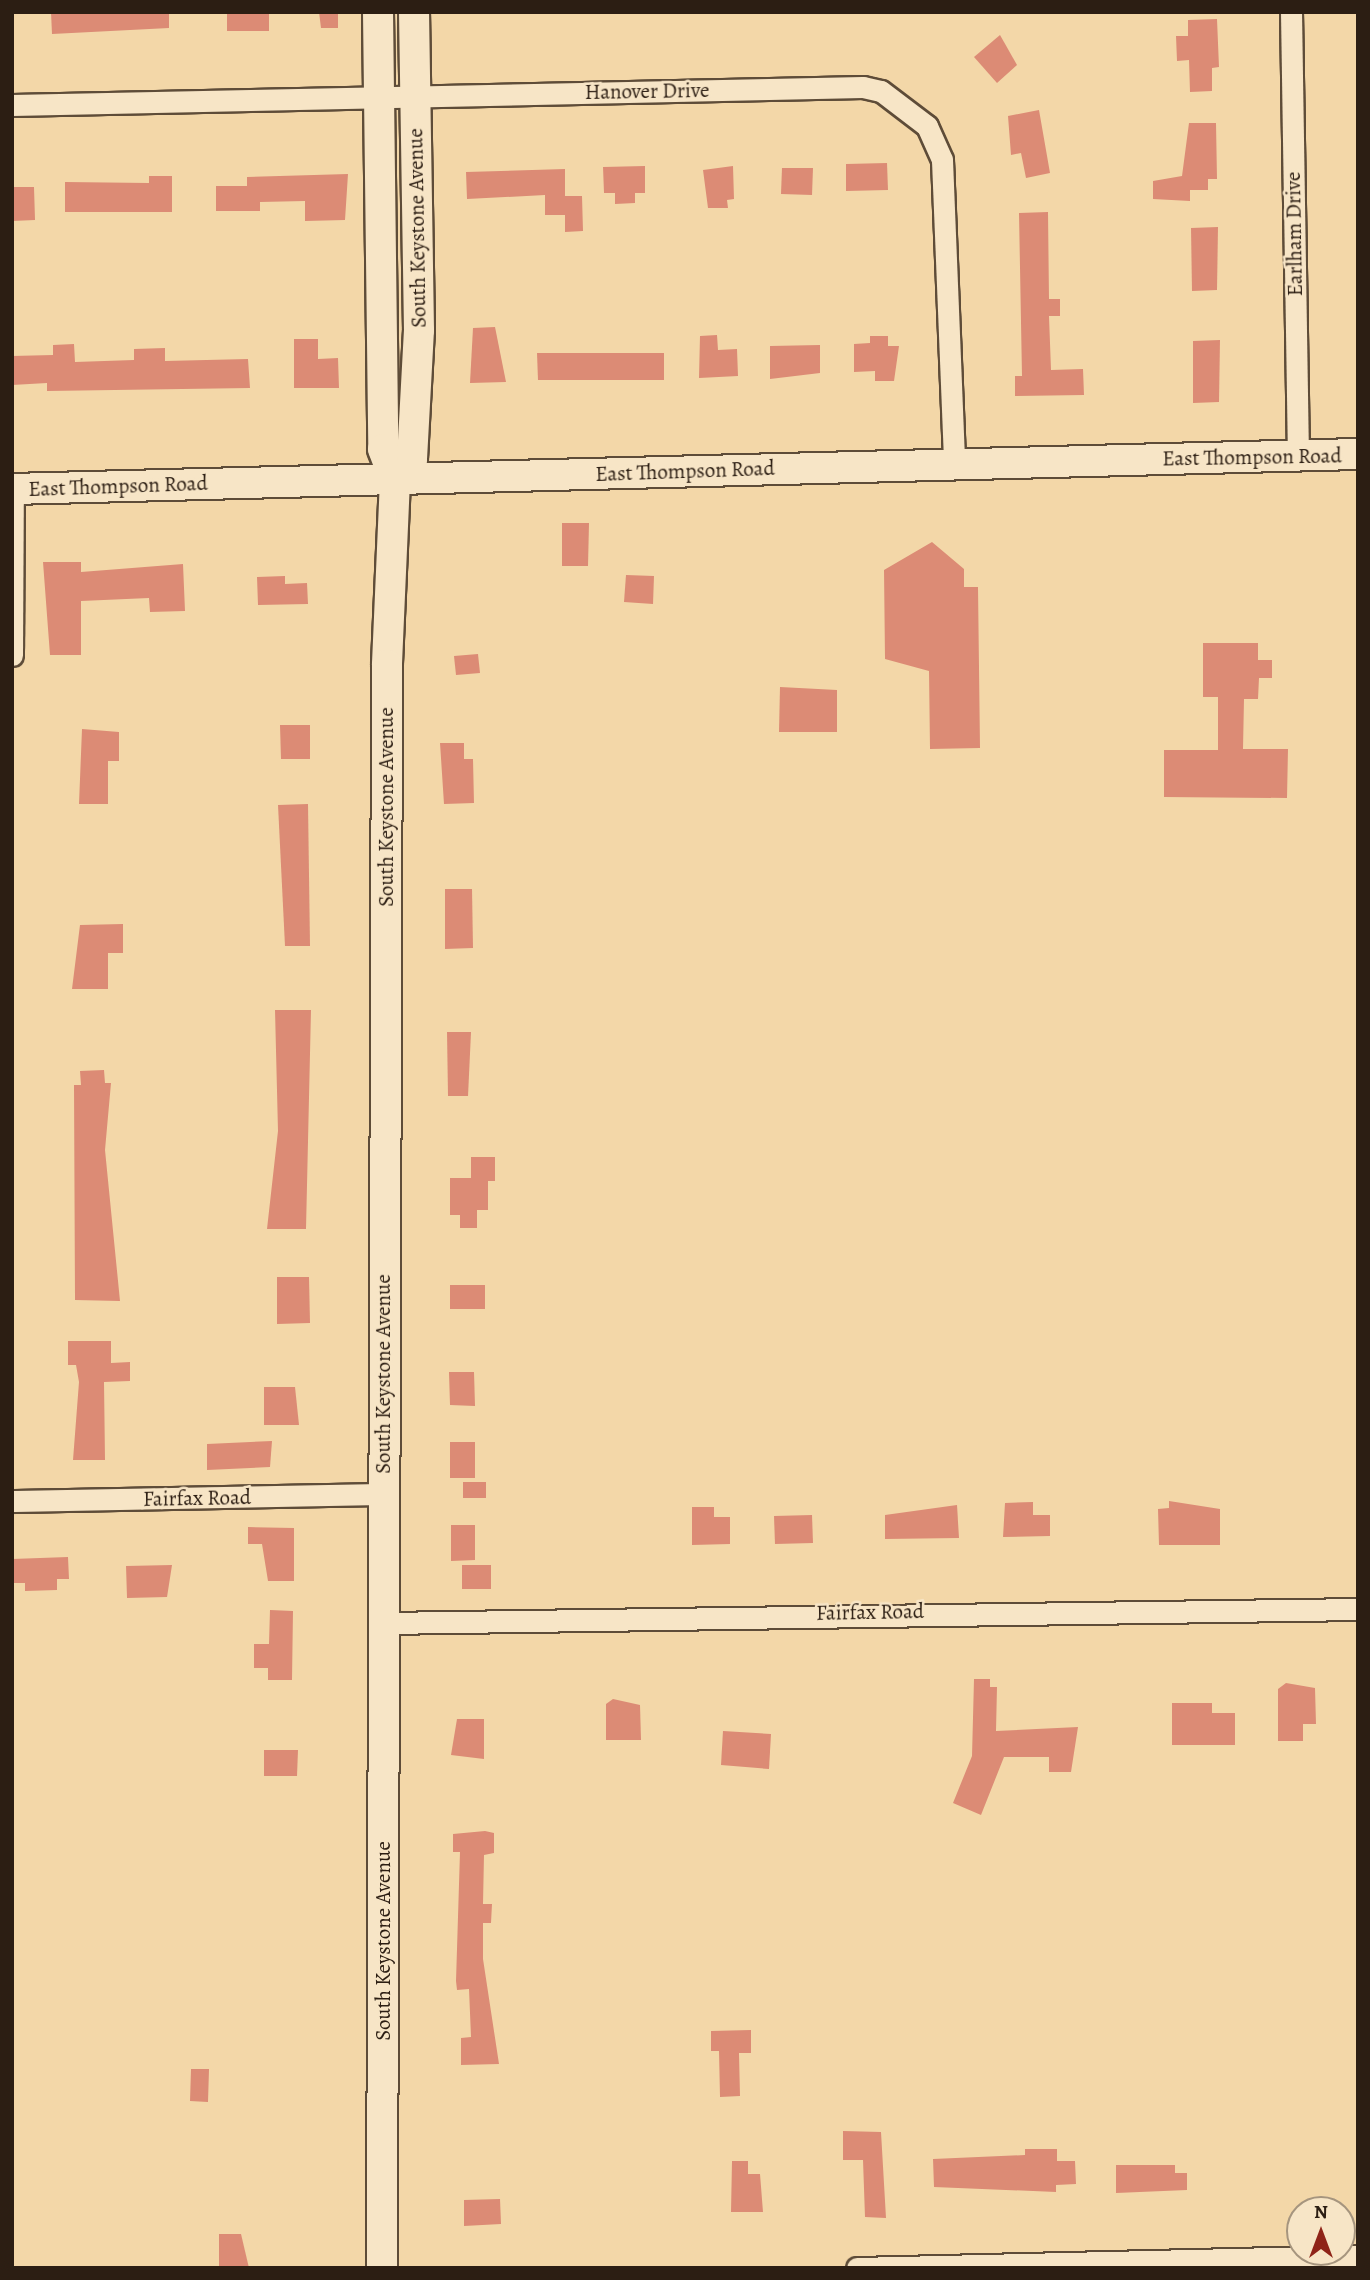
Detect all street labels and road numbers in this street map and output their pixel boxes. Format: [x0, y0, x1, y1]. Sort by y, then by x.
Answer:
street label: Hanover Drive [584, 77, 710, 105]
street label: South Keystone Avenue [403, 128, 431, 328]
street label: Earlham Drive [1280, 171, 1308, 297]
street label: East Thompson Road [1162, 443, 1342, 471]
street label: East Thompson Road [595, 455, 775, 487]
street label: East Thompson Road [28, 470, 208, 502]
street label: South Keystone Avenue [373, 707, 399, 907]
street label: South Keystone Avenue [370, 1274, 396, 1474]
street label: Fairfax Road [143, 1484, 251, 1512]
street label: Fairfax Road [816, 1598, 924, 1626]
street label: South Keystone Avenue [370, 1841, 396, 2041]

